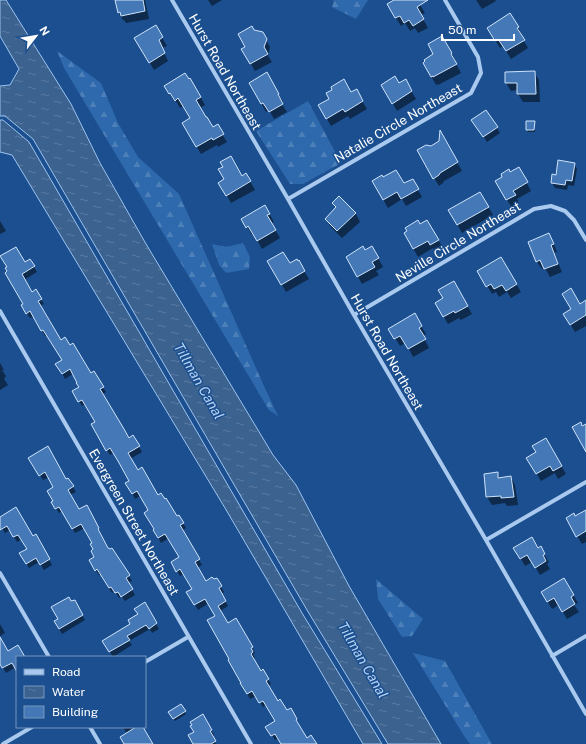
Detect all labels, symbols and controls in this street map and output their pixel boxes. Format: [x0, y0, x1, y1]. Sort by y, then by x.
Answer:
street label: Hurst Road Northeast [186, 11, 264, 133]
north arrow [16, 16, 56, 56]
scale bar [442, 16, 514, 42]
text: 50 m [448, 23, 476, 37]
text: N [37, 24, 52, 38]
street label: Natalie Circle Northeast [331, 80, 465, 166]
street label: Neville Circle Northeast [393, 199, 523, 285]
street label: Hurst Road Northeast [348, 291, 426, 413]
water label: Tillman Canal [171, 340, 227, 422]
street label: Evergreen Street Northeast [86, 446, 182, 598]
water label: Tillman Canal [335, 619, 391, 701]
legend [16, 656, 146, 728]
text: Road [52, 665, 80, 679]
text: Water [52, 685, 86, 699]
text: Building [52, 705, 98, 719]

